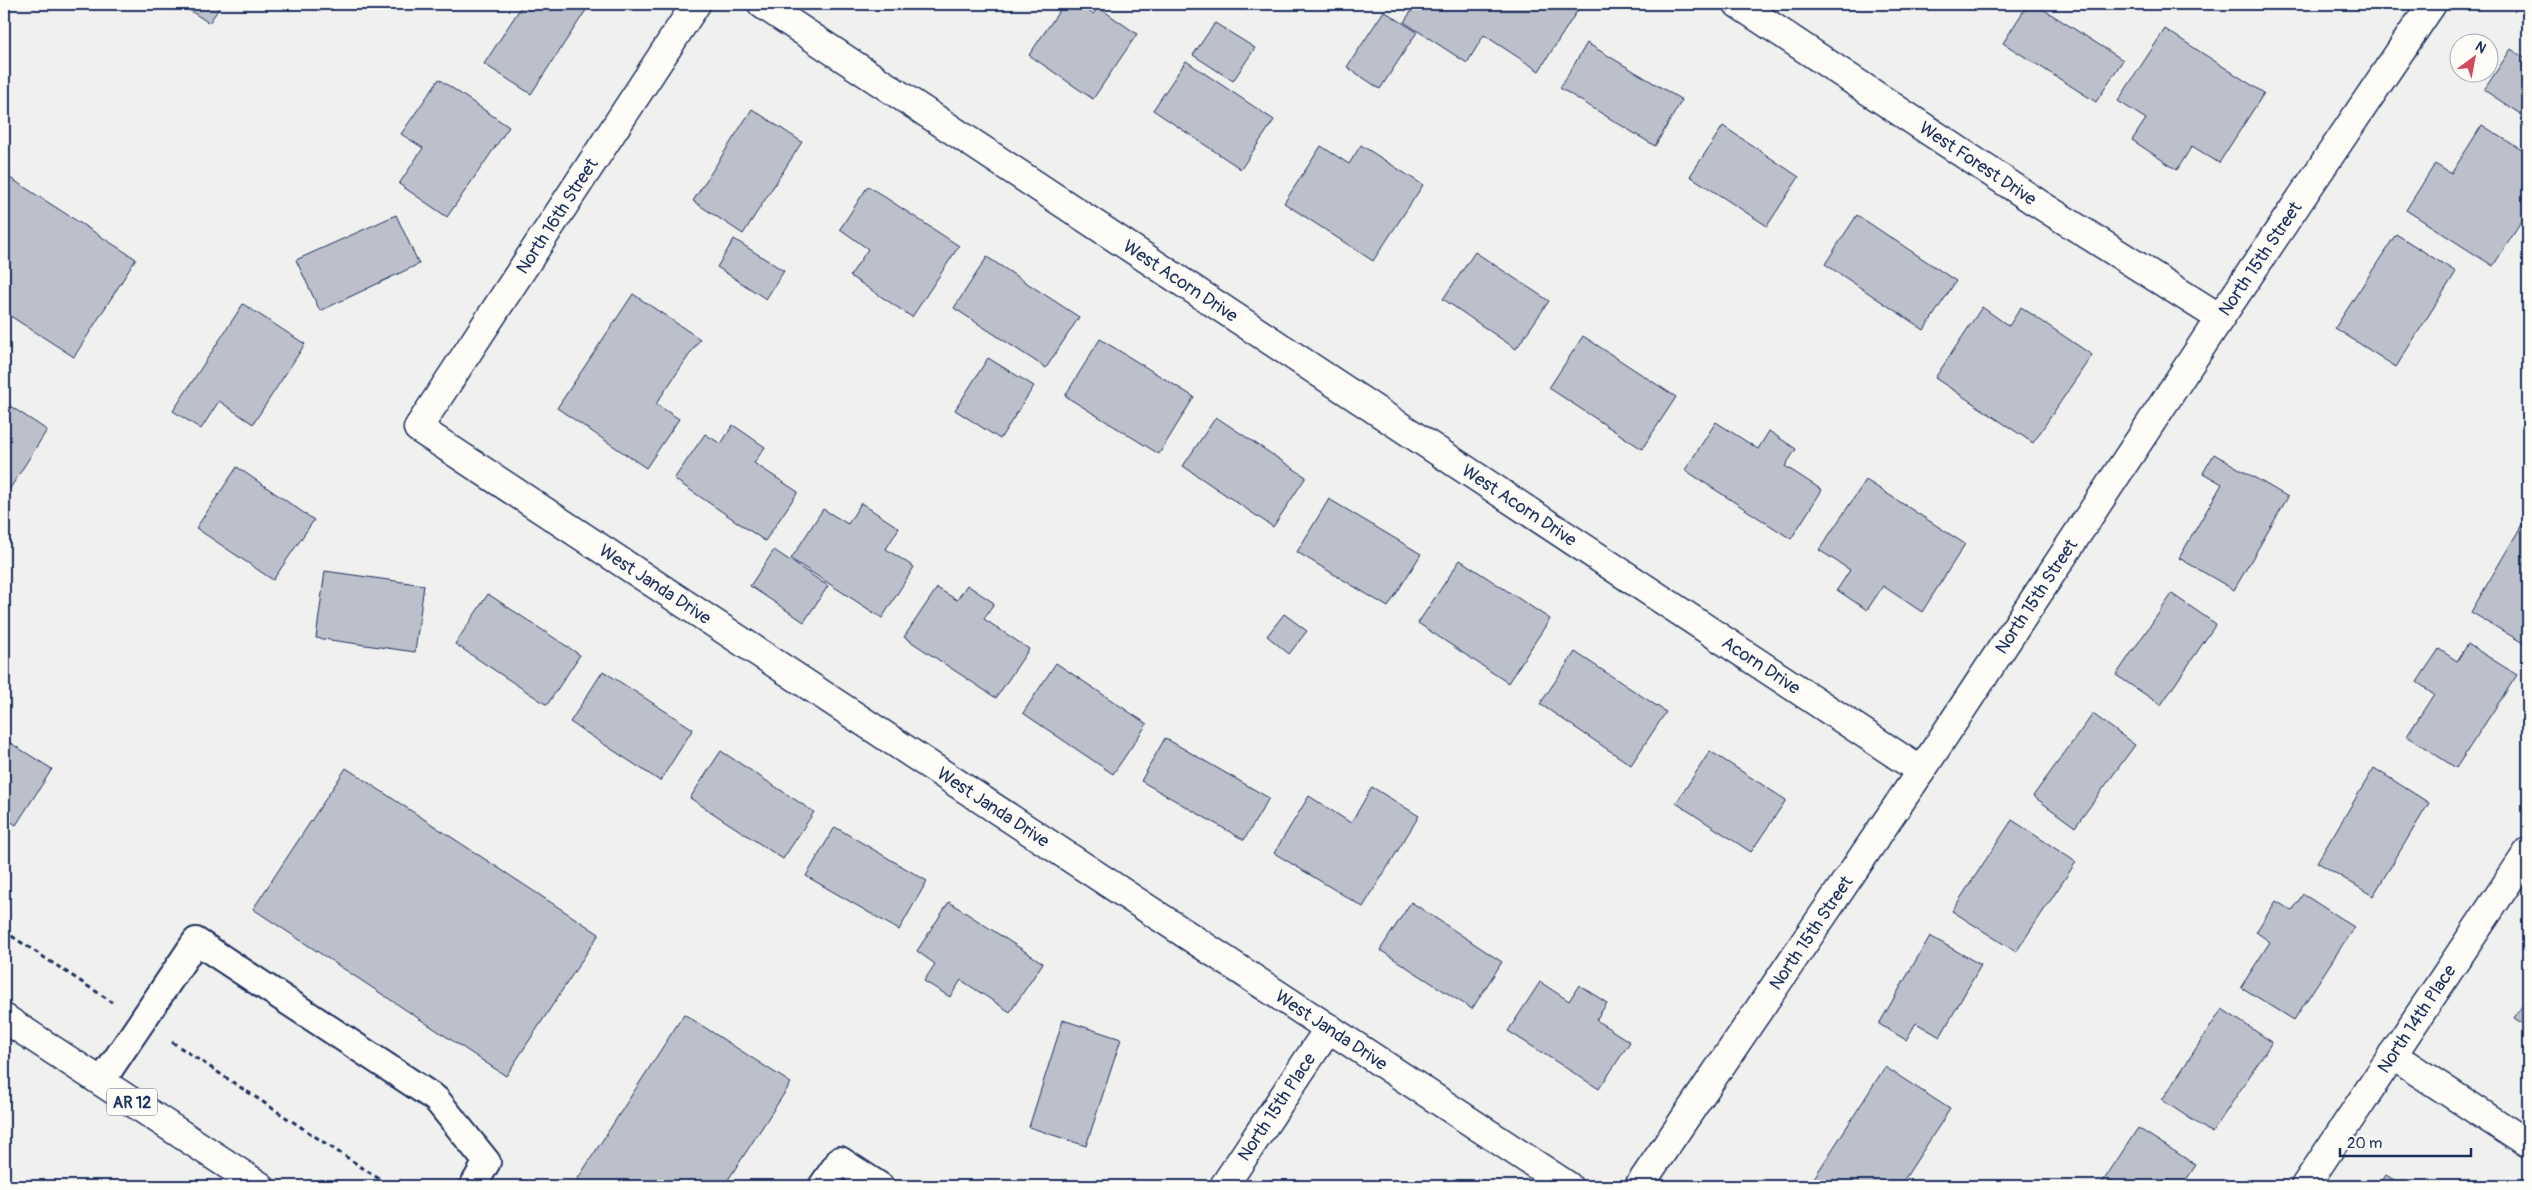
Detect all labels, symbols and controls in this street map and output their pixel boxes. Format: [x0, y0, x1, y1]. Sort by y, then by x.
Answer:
north arrow [2450, 32, 2500, 82]
text: N [2472, 38, 2489, 57]
street label: West Forest Drive [1915, 117, 2041, 211]
street label: North 16th Street [511, 153, 604, 279]
street label: North 15th Street [2214, 197, 2308, 321]
street label: West Acorn Drive [1119, 235, 1242, 328]
street label: West Acorn Drive [1457, 459, 1581, 552]
street label: North 15th Street [1990, 534, 2083, 659]
street label: West Janda Drive [594, 539, 715, 630]
street label: Acorn Drive [1717, 631, 1805, 700]
street label: West Janda Drive [933, 762, 1054, 853]
street label: North 15th Street [1764, 871, 1859, 995]
street label: North 14th Place [2373, 960, 2462, 1078]
street label: West Janda Drive [1271, 985, 1392, 1076]
street label: North 15th Place [1233, 1049, 1321, 1166]
road number: AR 12 [107, 1088, 157, 1116]
scale bar [2340, 1125, 2471, 1157]
text: 20 m [2347, 1134, 2382, 1153]

